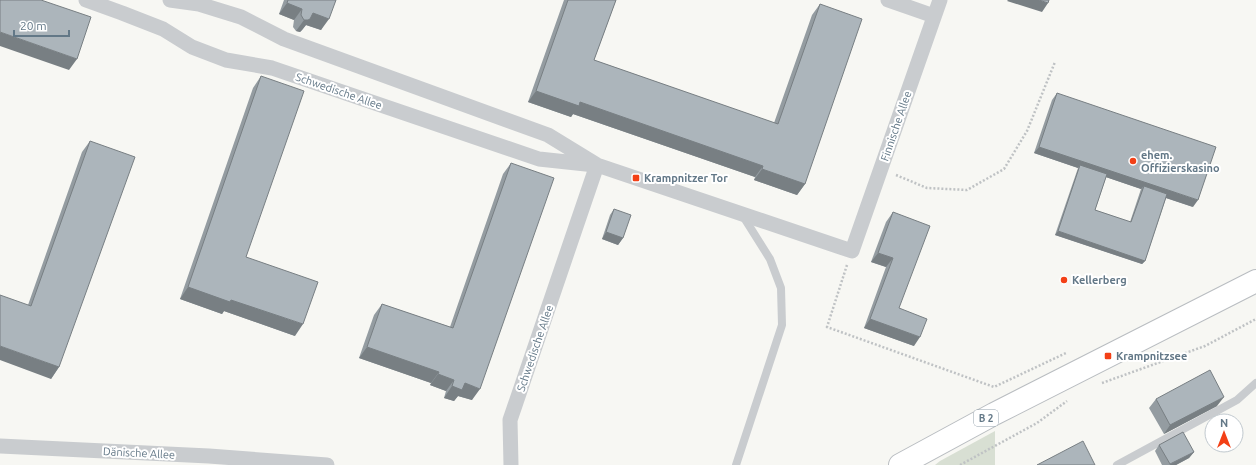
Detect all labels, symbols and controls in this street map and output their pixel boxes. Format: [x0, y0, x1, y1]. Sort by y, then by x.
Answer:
scale bar [14, 12, 69, 38]
text: 20 m [20, 19, 47, 32]
street label: Schwedische Allee [294, 71, 384, 111]
street label: Finnische Allee [878, 89, 914, 163]
place label: ehem. Offizierskasino [1141, 149, 1220, 174]
marker: ehem. Offizierskasino [1128, 156, 1138, 166]
place label: Krampnitzer Tor [644, 172, 728, 184]
marker: Krampnitzer Tor [631, 173, 641, 183]
place label: Kellerberg [1072, 274, 1127, 286]
marker: Kellerberg [1059, 275, 1069, 285]
street label: Schwedische Allee [515, 303, 555, 393]
place label: Krampnitzsee [1116, 350, 1187, 362]
marker: Krampnitzsee [1103, 351, 1113, 361]
road number: B 2 [974, 410, 998, 426]
north arrow [1204, 413, 1244, 453]
text: N [1220, 417, 1228, 429]
street label: Dänische Allee [103, 445, 175, 461]

